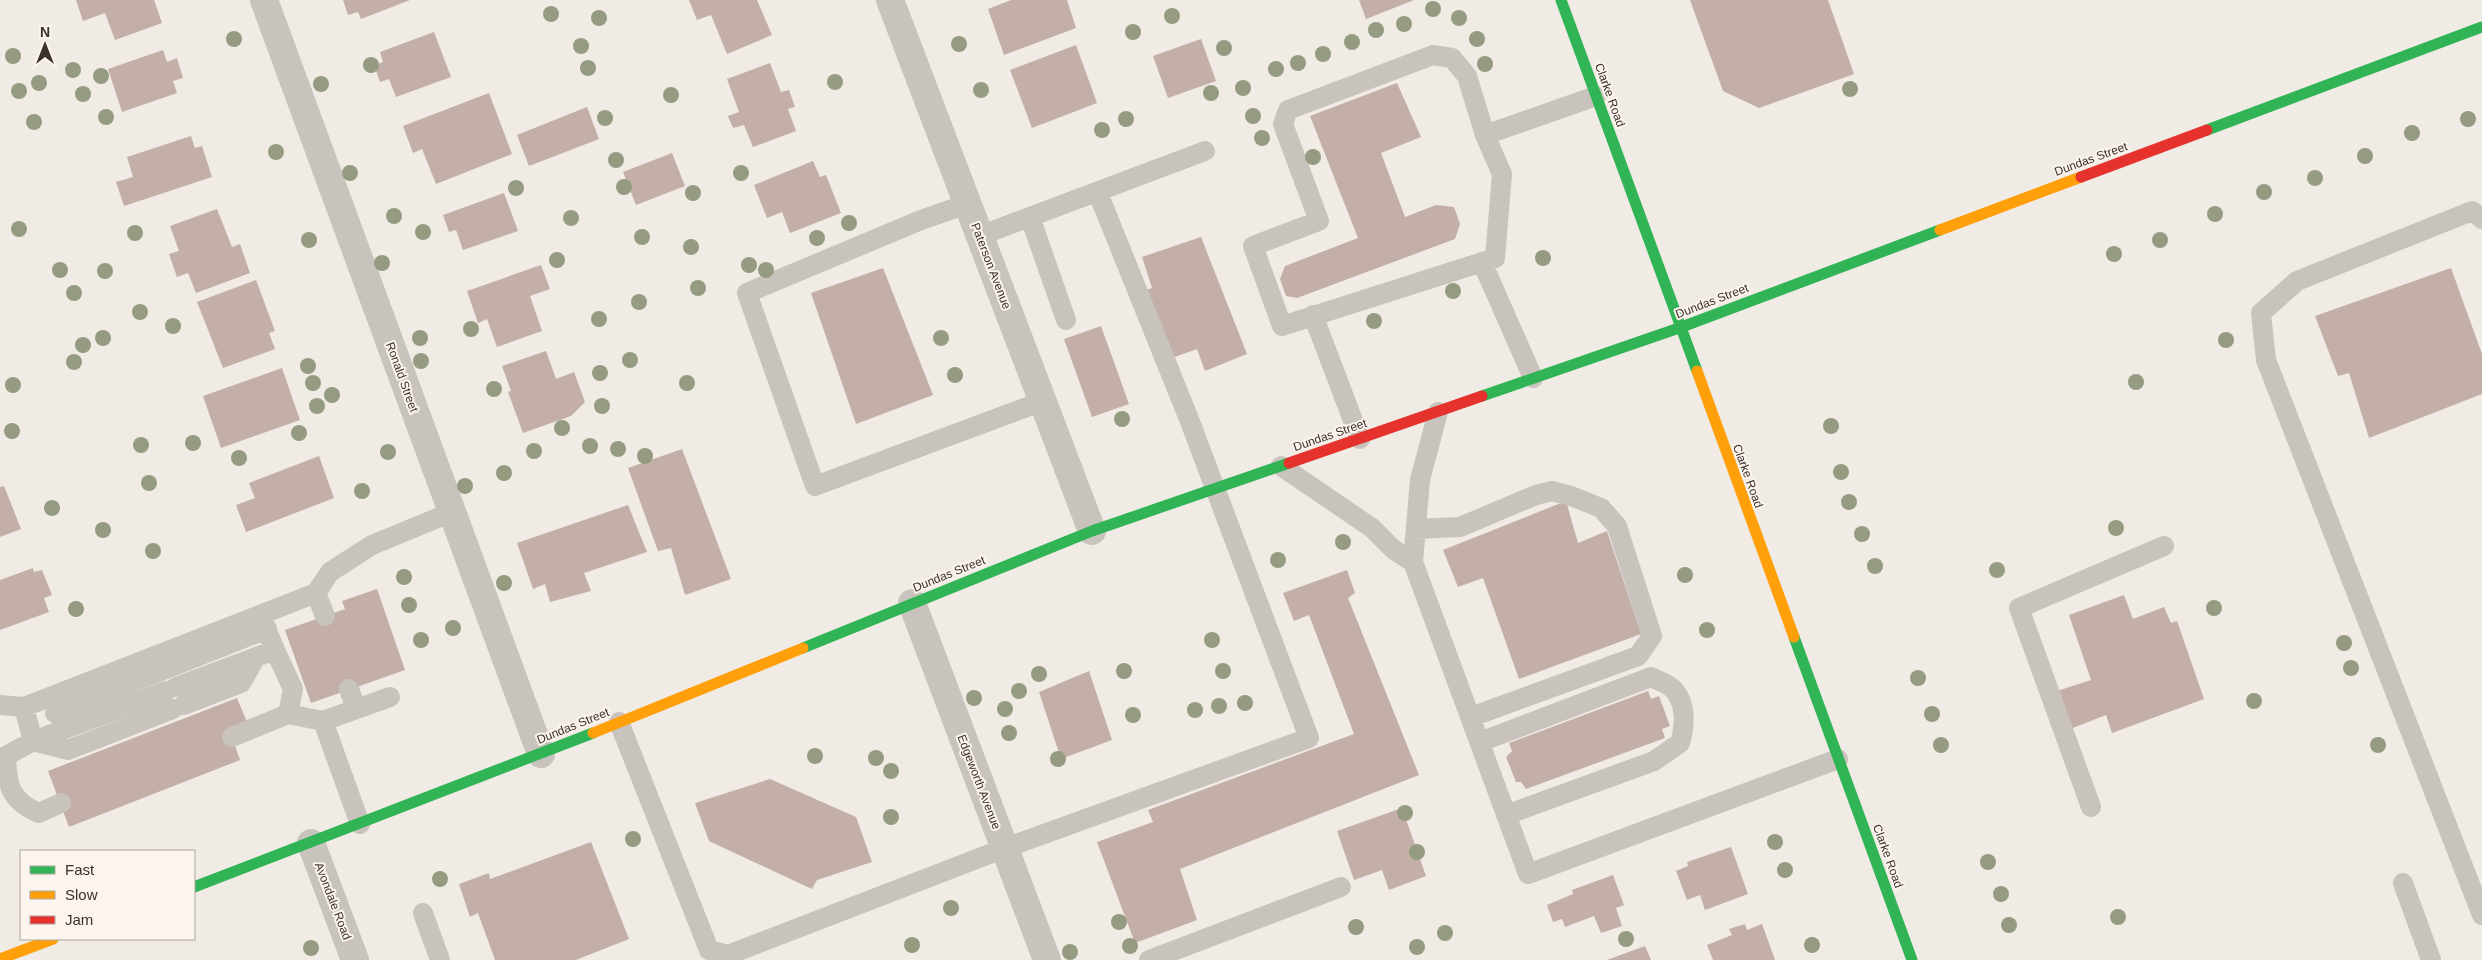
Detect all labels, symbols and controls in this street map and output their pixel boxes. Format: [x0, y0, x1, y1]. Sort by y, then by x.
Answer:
north arrow [20, 20, 70, 70]
text: N [40, 24, 50, 40]
street label: Clarke Road [1592, 61, 1628, 129]
street label: Dundas Street [2053, 139, 2130, 179]
street label: Paterson Avenue [968, 221, 1014, 311]
street label: Dundas Street [1674, 280, 1751, 321]
street label: Ronald Street [383, 340, 421, 414]
street label: Dundas Street [1291, 416, 1369, 454]
street label: Clarke Road [1730, 442, 1766, 510]
street label: Dundas Street [911, 553, 988, 595]
street label: Dundas Street [535, 705, 612, 747]
street label: Edgeworth Avenue [954, 733, 1004, 832]
street label: Clarke Road [1870, 822, 1906, 890]
legend [20, 850, 195, 940]
street label: Avondale Road [312, 860, 354, 942]
text: Fast [65, 861, 95, 878]
text: Slow [65, 886, 98, 903]
text: Jam [65, 911, 93, 928]

